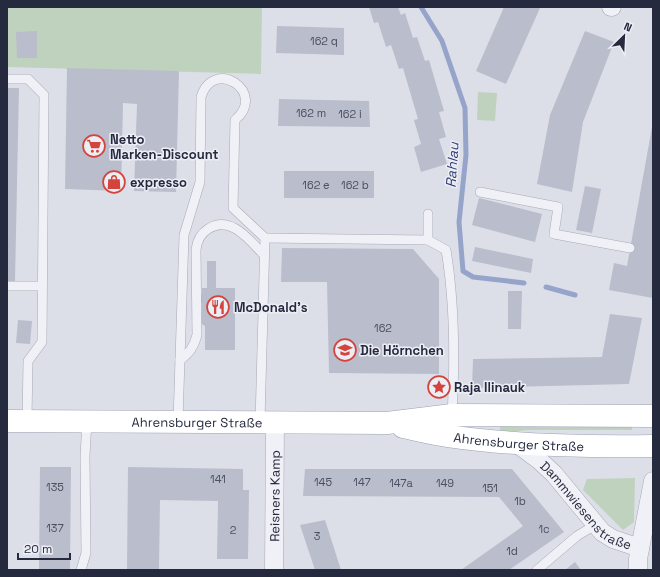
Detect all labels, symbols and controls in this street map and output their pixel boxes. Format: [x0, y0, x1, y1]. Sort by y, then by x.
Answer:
north arrow [604, 16, 644, 56]
text: N [622, 19, 634, 35]
house number: 162 q [310, 34, 338, 48]
house number: 162 m [296, 106, 326, 120]
house number: 162 i [338, 107, 362, 121]
place label: Netto Marken-Discount [110, 131, 219, 163]
supermarket icon: Netto Marken-Discount [81, 133, 107, 159]
water label: Rahlau [441, 140, 463, 188]
shop icon: expresso [101, 169, 127, 195]
place label: expresso [130, 174, 187, 191]
house number: 162 e [302, 178, 330, 192]
house number: 162 b [341, 178, 369, 192]
restaurant icon: McDonald's [205, 294, 231, 320]
place label: McDonald's [234, 299, 308, 316]
house number: 162 [374, 321, 392, 335]
school or university icon: Die Hörnchen [332, 337, 358, 363]
place label: Die Hörnchen [360, 342, 444, 359]
place icon: Raja Ilinauk [426, 374, 452, 400]
place label: Raja Ilinauk [454, 379, 526, 396]
street label: Ahrensburger Straße [132, 413, 262, 431]
street label: Ahrensburger Straße [453, 428, 584, 455]
street label: Reisners Kamp [266, 450, 283, 542]
street label: Dammwiesenstraße [537, 457, 634, 553]
house number: 141 [210, 472, 226, 486]
house number: 145 [314, 475, 332, 489]
house number: 147 [353, 475, 371, 489]
house number: 147a [389, 476, 413, 490]
house number: 149 [436, 476, 454, 490]
house number: 135 [46, 480, 64, 494]
house number: 151 [482, 481, 498, 495]
house number: 1b [514, 494, 526, 508]
house number: 137 [46, 521, 64, 535]
house number: 1c [538, 522, 550, 536]
house number: 2 [230, 523, 237, 537]
house number: 3 [314, 529, 321, 543]
scale bar [18, 535, 70, 561]
text: 20 m [24, 541, 52, 557]
house number: 1d [506, 544, 518, 558]

